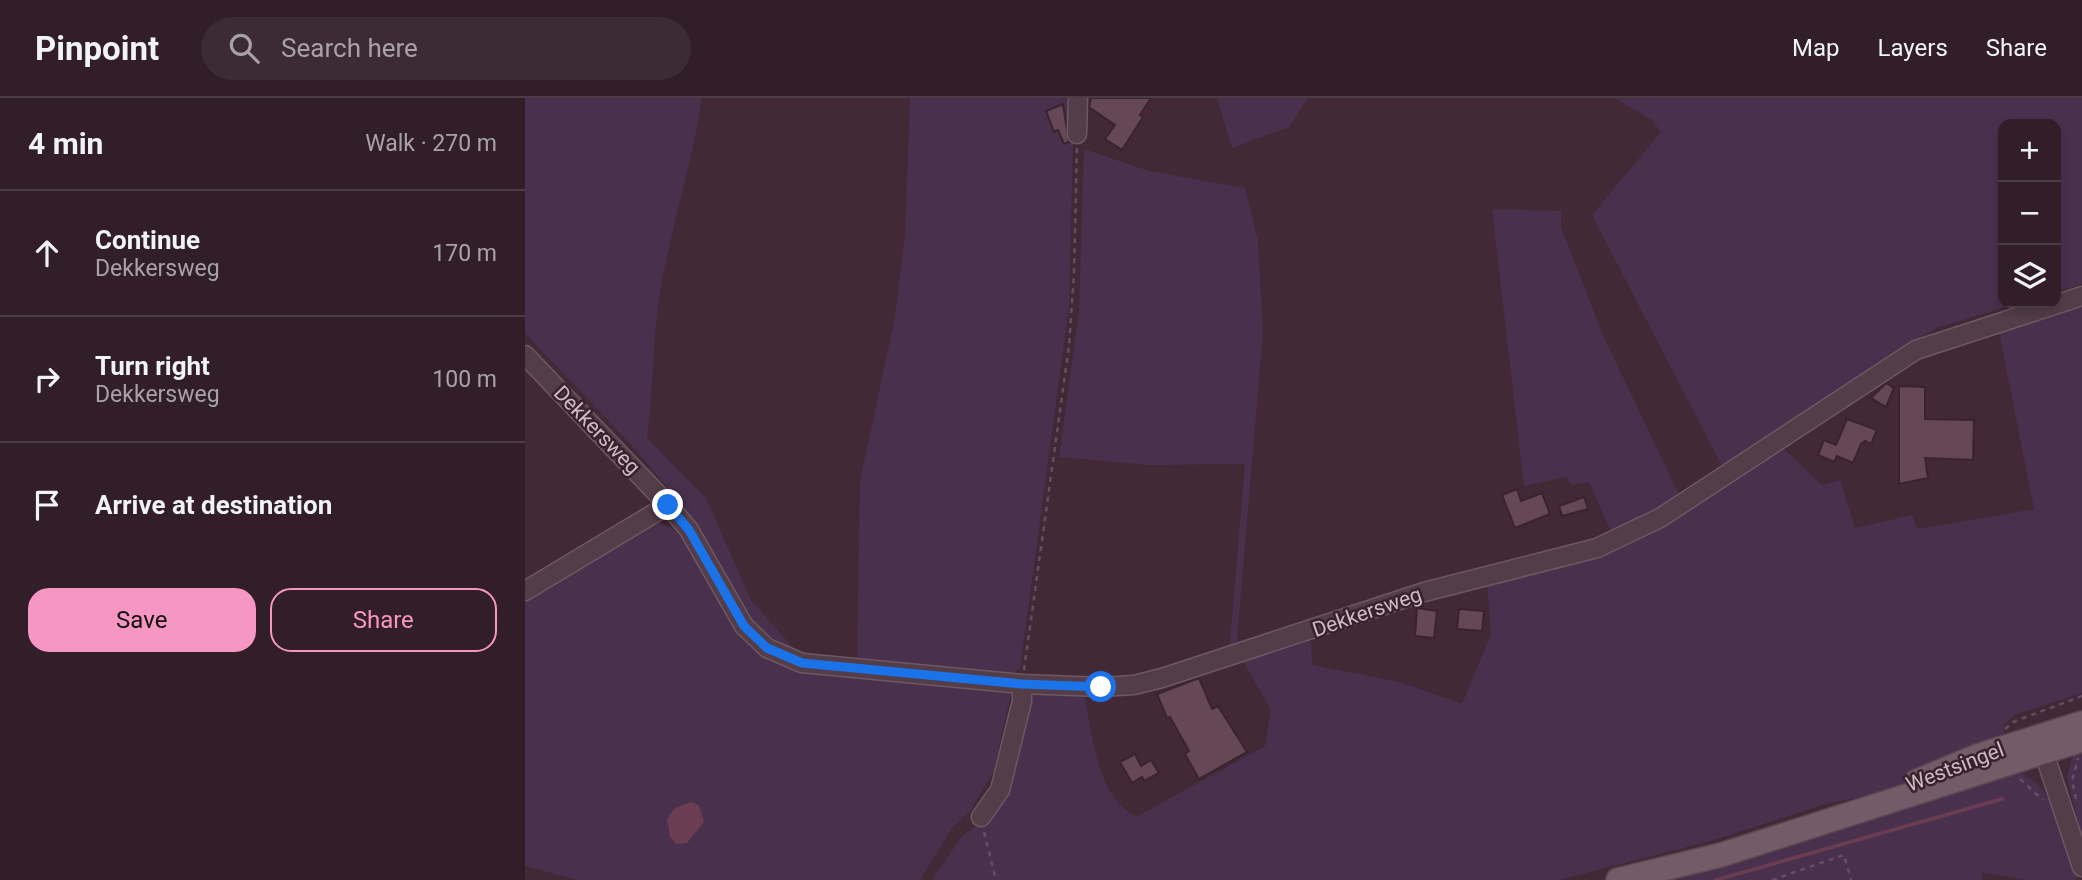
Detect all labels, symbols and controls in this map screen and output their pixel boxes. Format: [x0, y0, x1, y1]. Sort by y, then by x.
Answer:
search box [201, 17, 691, 80]
text: Pinpoint [35, 29, 159, 68]
icon: search [225, 29, 263, 67]
text: Search here [281, 33, 418, 63]
text: Map [1792, 34, 1840, 62]
text: Layers [1878, 34, 1948, 62]
text: Share [1986, 34, 2047, 62]
map controls [1998, 119, 2061, 308]
button: + [1998, 119, 2061, 182]
text: 4 min [28, 126, 103, 161]
text: Walk · 270 m [365, 130, 497, 157]
button: − [1998, 182, 2061, 245]
text: Continue [95, 225, 200, 255]
icon: ahead [28, 234, 66, 272]
text: 170 m [432, 240, 497, 267]
button: layers [1998, 245, 2061, 308]
text: Dekkersweg [95, 255, 220, 282]
text: Turn right [95, 351, 210, 381]
icon: right [28, 360, 66, 398]
text: 100 m [432, 366, 497, 393]
text: Dekkersweg [95, 381, 220, 408]
street label: Dekkersweg [549, 381, 645, 479]
icon: arrive [28, 486, 66, 524]
route end [652, 489, 683, 520]
text: Arrive at destination [95, 490, 332, 520]
street label: Dekkersweg [1309, 582, 1425, 642]
button: Save [28, 588, 256, 652]
button: Share [270, 588, 497, 652]
route start [1085, 671, 1116, 702]
street label: Westsingel [1903, 737, 2007, 797]

